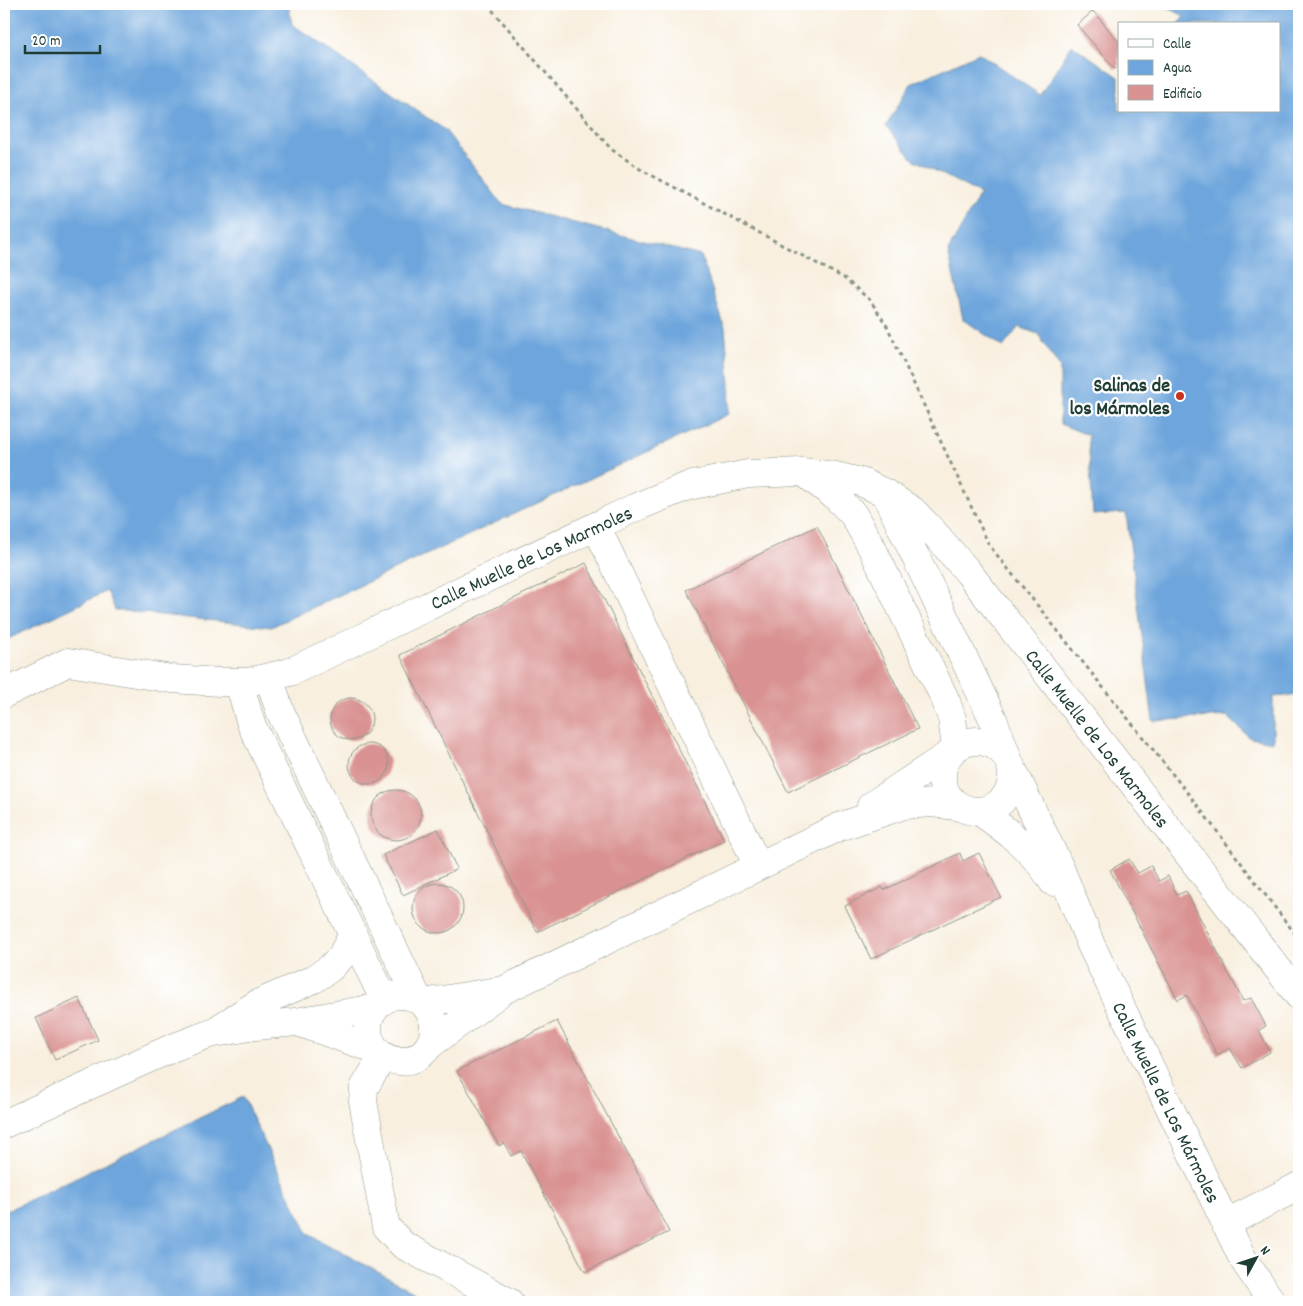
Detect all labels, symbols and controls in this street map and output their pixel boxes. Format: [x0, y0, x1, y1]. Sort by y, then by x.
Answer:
scale bar [25, 22, 100, 54]
legend [1118, 22, 1280, 112]
text: 20 m [32, 31, 60, 53]
text: Calle [1163, 34, 1192, 56]
text: Agua [1163, 58, 1192, 80]
text: Edificio [1163, 84, 1202, 106]
place label: Salinas de los Mármoles [1070, 373, 1170, 424]
marker: Salinas de los Mármoles [1174, 390, 1186, 402]
street label: Calle Muelle de Los Marmoles [427, 501, 638, 619]
street label: Calle Muelle de Los Marmoles [1017, 644, 1174, 835]
street label: Calle Muelle de Los Mármoles [1103, 998, 1225, 1209]
north arrow [1230, 1234, 1280, 1284]
text: N [1255, 1242, 1274, 1260]

